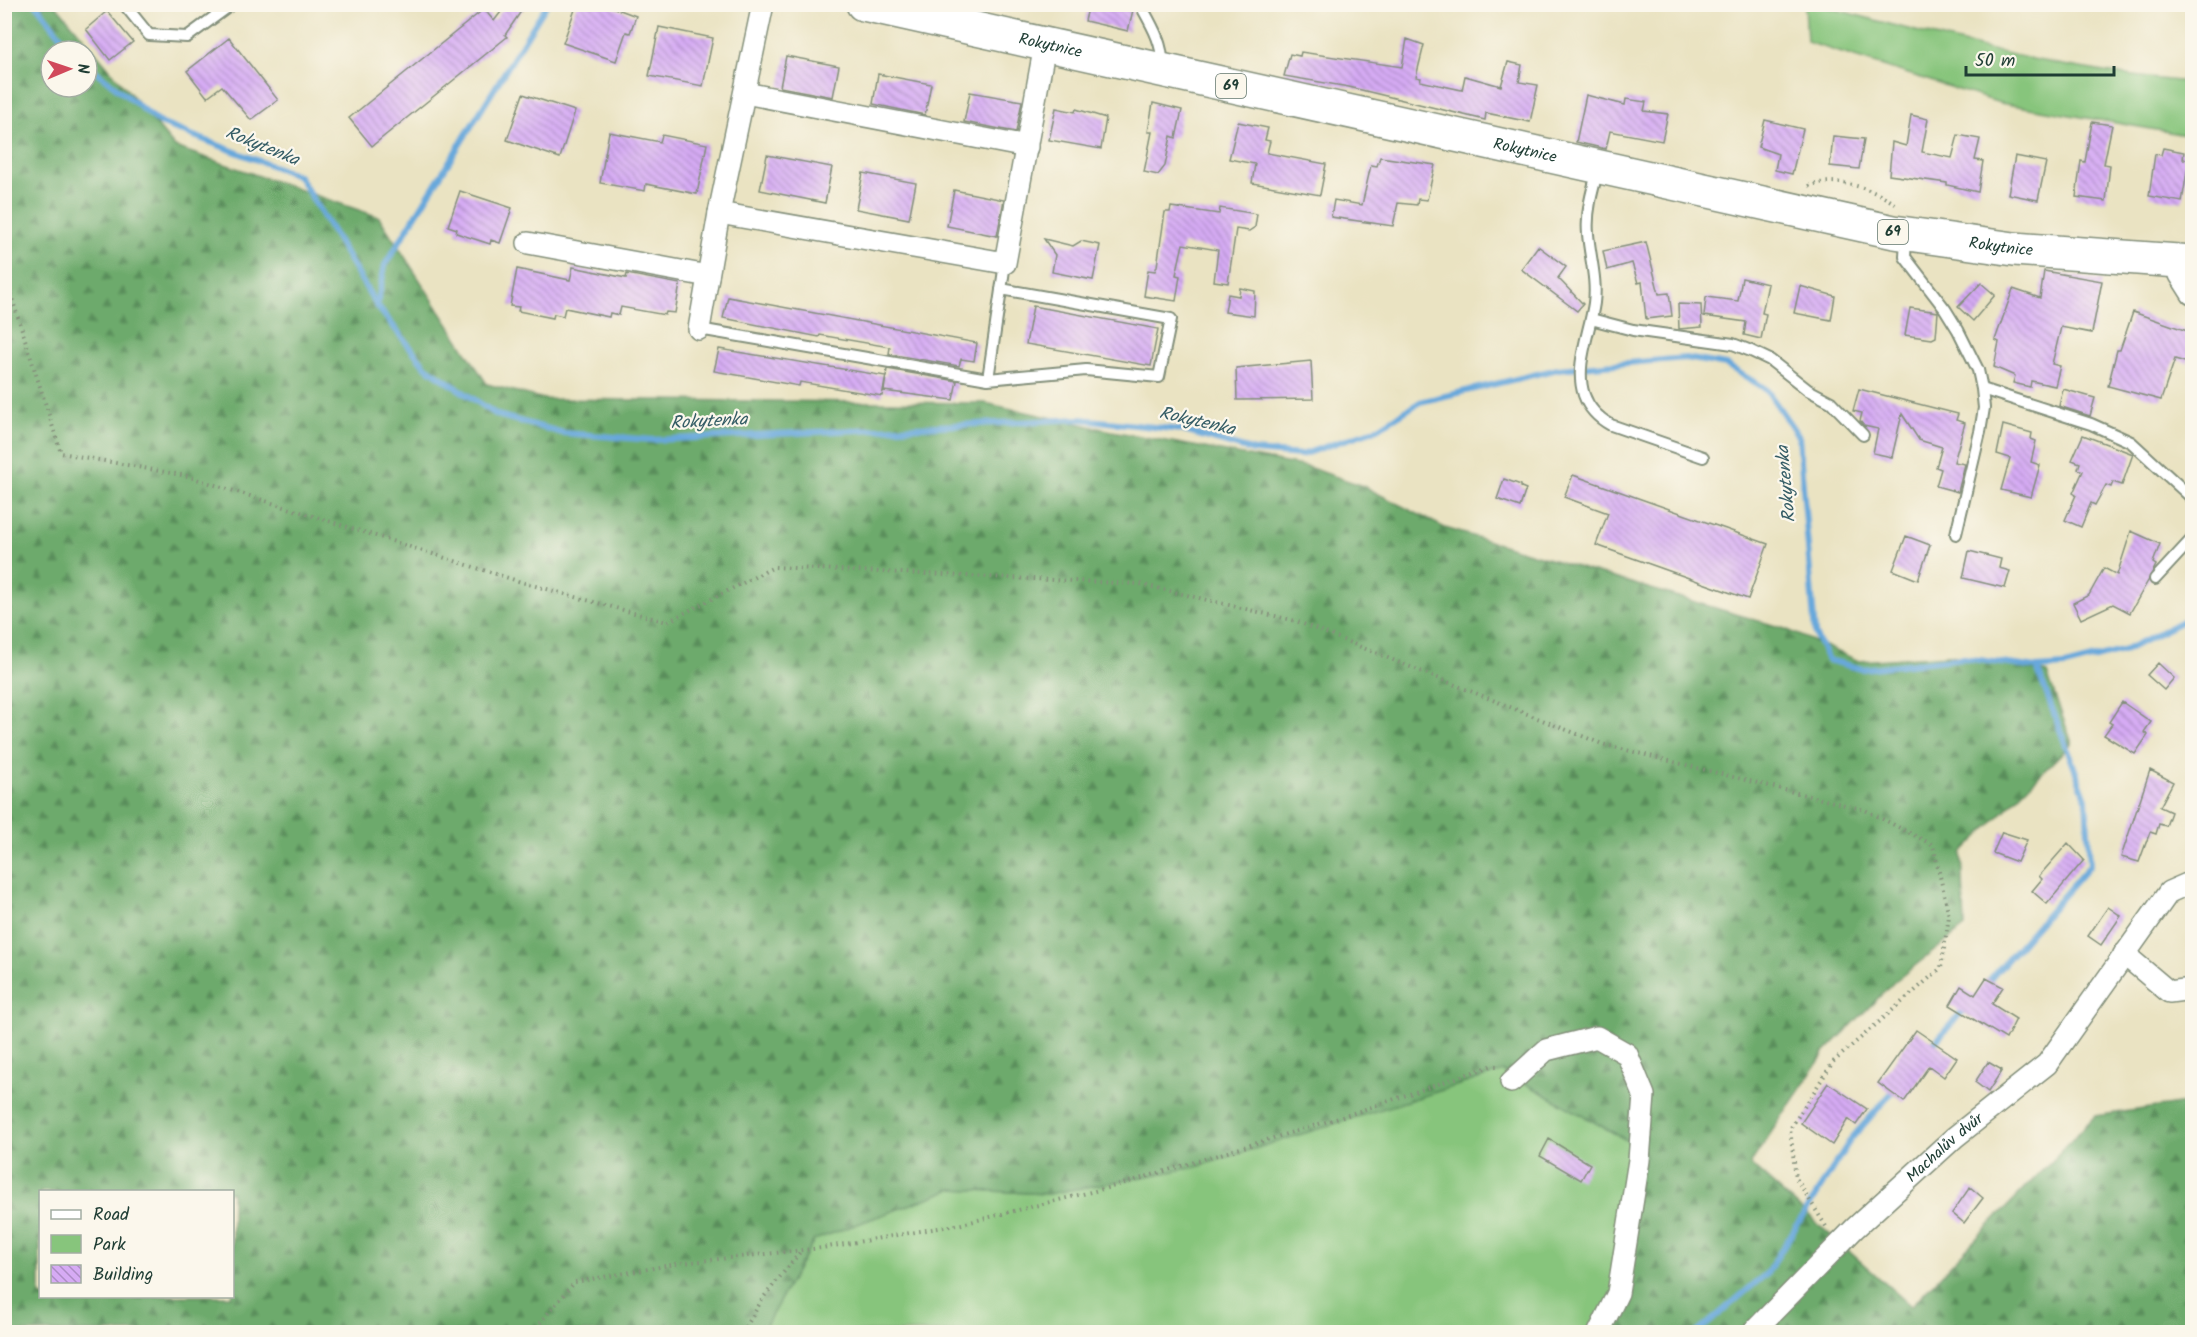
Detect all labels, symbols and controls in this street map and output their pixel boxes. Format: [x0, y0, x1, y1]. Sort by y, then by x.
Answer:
street label: Rokytnice [1016, 26, 1085, 65]
north arrow [39, 39, 99, 99]
scale bar [1966, 39, 2114, 77]
text: 50 m [1975, 47, 2015, 76]
text: N [70, 63, 95, 74]
road number: 69 [1216, 74, 1246, 98]
water label: Rokytenka [221, 119, 305, 175]
street label: Rokytnice [1491, 131, 1559, 170]
road number: 69 [1878, 220, 1908, 244]
street label: Rokytnice [1967, 230, 2034, 263]
water label: Rokytenka [1156, 399, 1239, 445]
water label: Rokytenka [670, 405, 750, 438]
water label: Rokytenka [1769, 443, 1805, 524]
street label: Machalův dvůr [1900, 1106, 1990, 1189]
legend [39, 1190, 234, 1298]
text: Road [93, 1201, 130, 1230]
text: Park [93, 1231, 126, 1260]
text: Building [93, 1261, 153, 1290]

